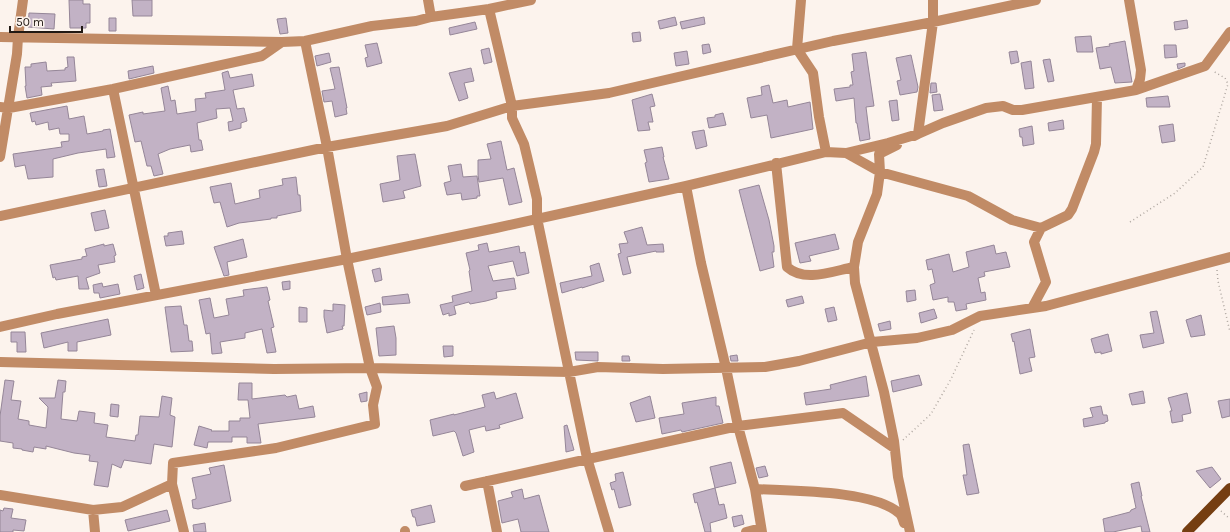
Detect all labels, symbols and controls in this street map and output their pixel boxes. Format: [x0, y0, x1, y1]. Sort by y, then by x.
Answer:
scale bar [10, 8, 82, 34]
text: 50 m [16, 15, 44, 29]

